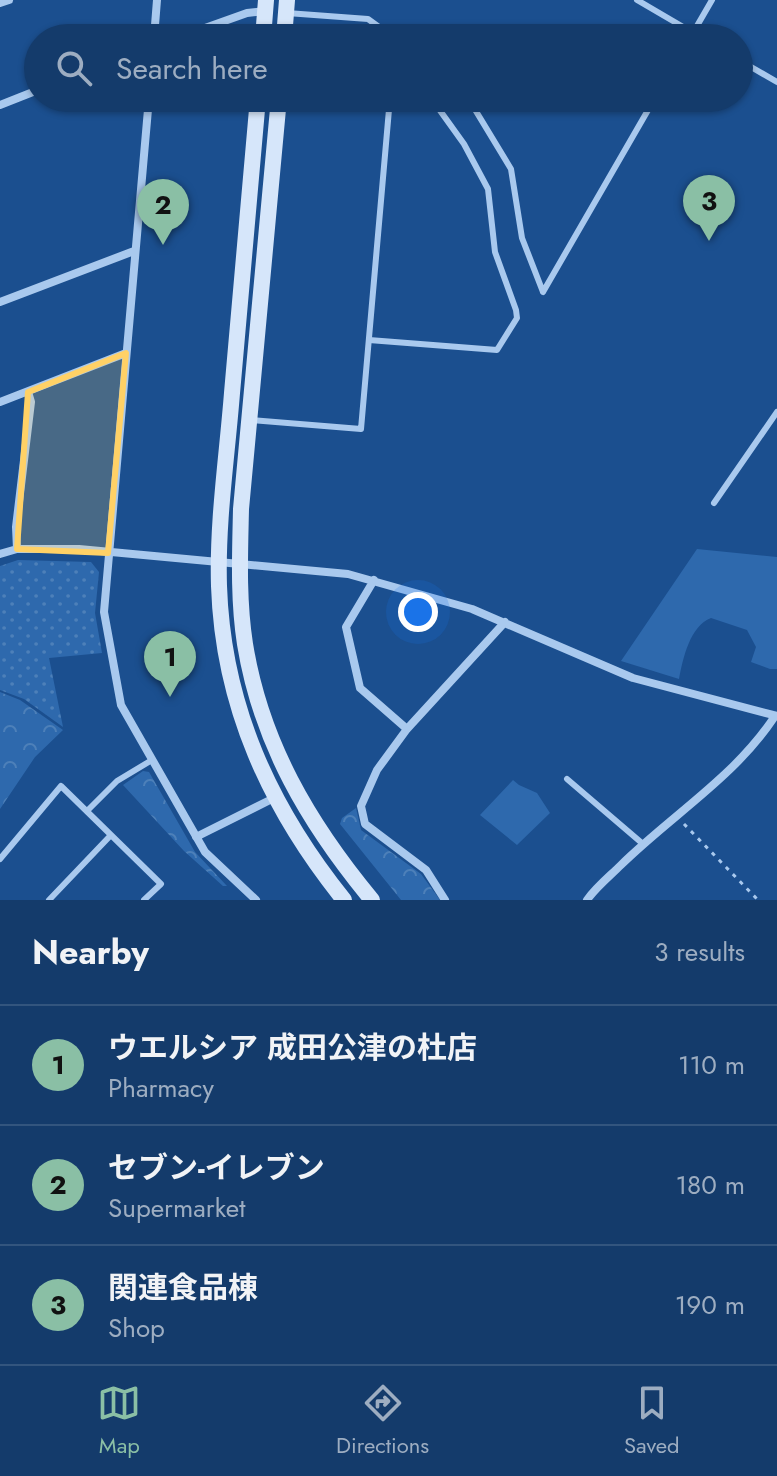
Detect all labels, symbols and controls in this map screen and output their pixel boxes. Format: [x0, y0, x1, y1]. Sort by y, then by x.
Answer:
search box [24, 24, 753, 112]
icon: search [52, 46, 96, 90]
text: Search here [116, 47, 268, 90]
pin: 3 [683, 175, 735, 241]
pin: 2 [137, 179, 189, 245]
your location [398, 592, 438, 632]
pin: 1 [144, 631, 196, 697]
text: Nearby [32, 928, 149, 977]
text: 3 results [654, 933, 745, 971]
text: ウエルシア 成田公津の杜店 [108, 1026, 477, 1069]
text: 1 [51, 1046, 65, 1084]
text: 110 m [678, 1046, 745, 1084]
text: Pharmacy [108, 1069, 214, 1107]
text: セブン-イレブン [108, 1146, 325, 1189]
text: 2 [49, 1166, 67, 1204]
text: 180 m [675, 1166, 745, 1204]
text: Supermarket [108, 1189, 245, 1227]
text: 関連食品棟 [108, 1266, 258, 1309]
text: 3 [50, 1286, 66, 1324]
text: 190 m [675, 1286, 745, 1324]
text: Shop [108, 1309, 165, 1347]
tab: Map [97, 1381, 141, 1461]
tab: Directions [336, 1381, 429, 1461]
tab: Saved [624, 1381, 680, 1461]

